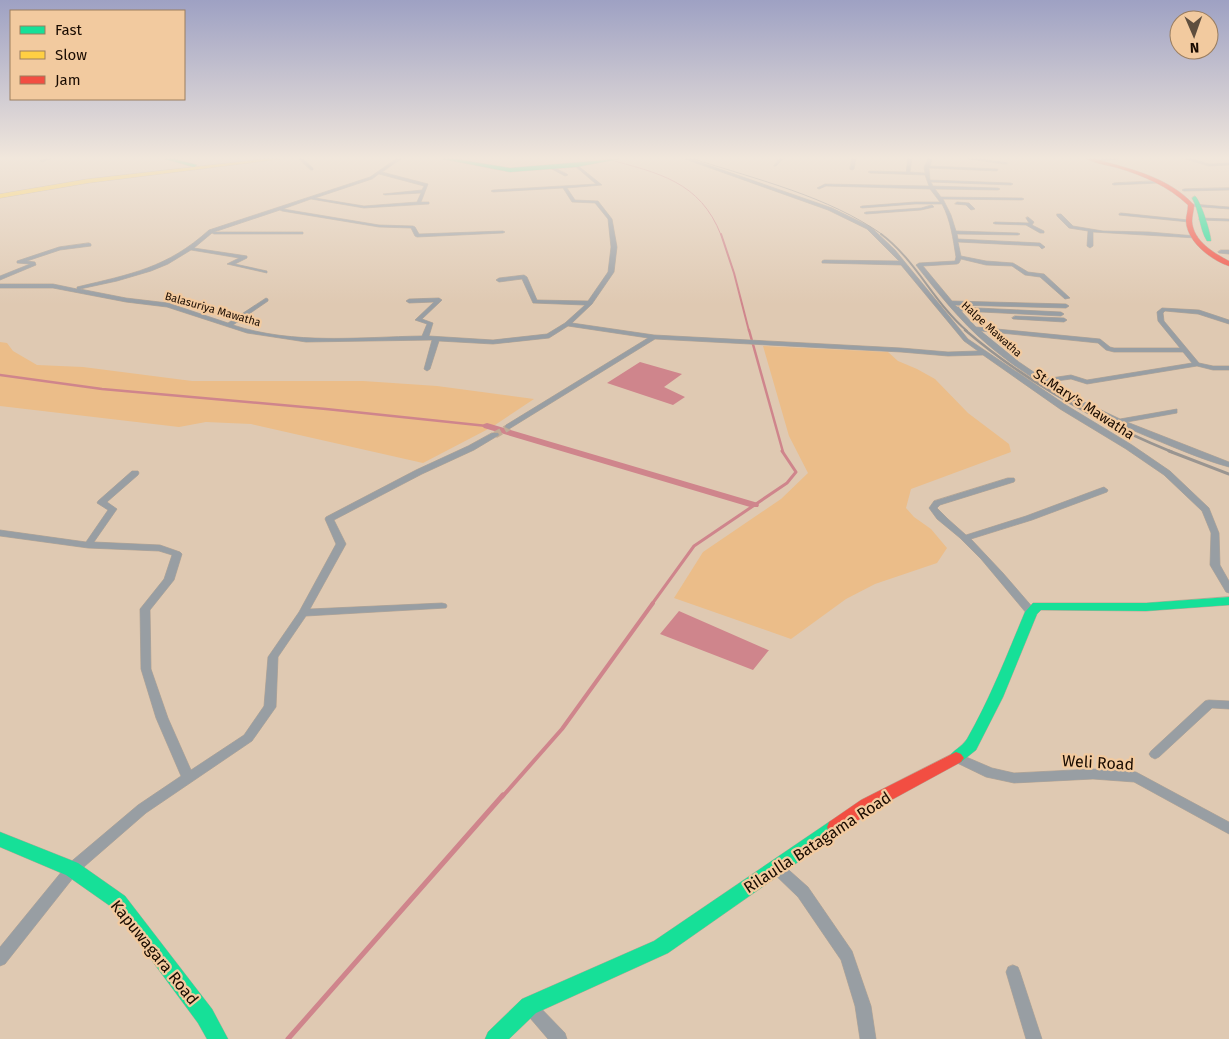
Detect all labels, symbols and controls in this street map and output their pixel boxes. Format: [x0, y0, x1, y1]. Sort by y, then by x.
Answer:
legend [10, 10, 185, 100]
north arrow [1169, 10, 1219, 60]
text: Fast [55, 21, 82, 39]
text: N [1189, 39, 1199, 56]
text: Slow [55, 46, 87, 64]
text: Jam [55, 71, 81, 89]
street label: Balasuriya Mawatha [163, 290, 262, 329]
street label: Halpe Mawatha [959, 299, 1025, 360]
street label: St.Mary's Mawatha [1030, 365, 1137, 443]
street label: Weli Road [1061, 751, 1134, 774]
street label: Rilaulla Batagama Road [740, 788, 895, 897]
street label: Kapuwagara Road [107, 896, 203, 1008]

